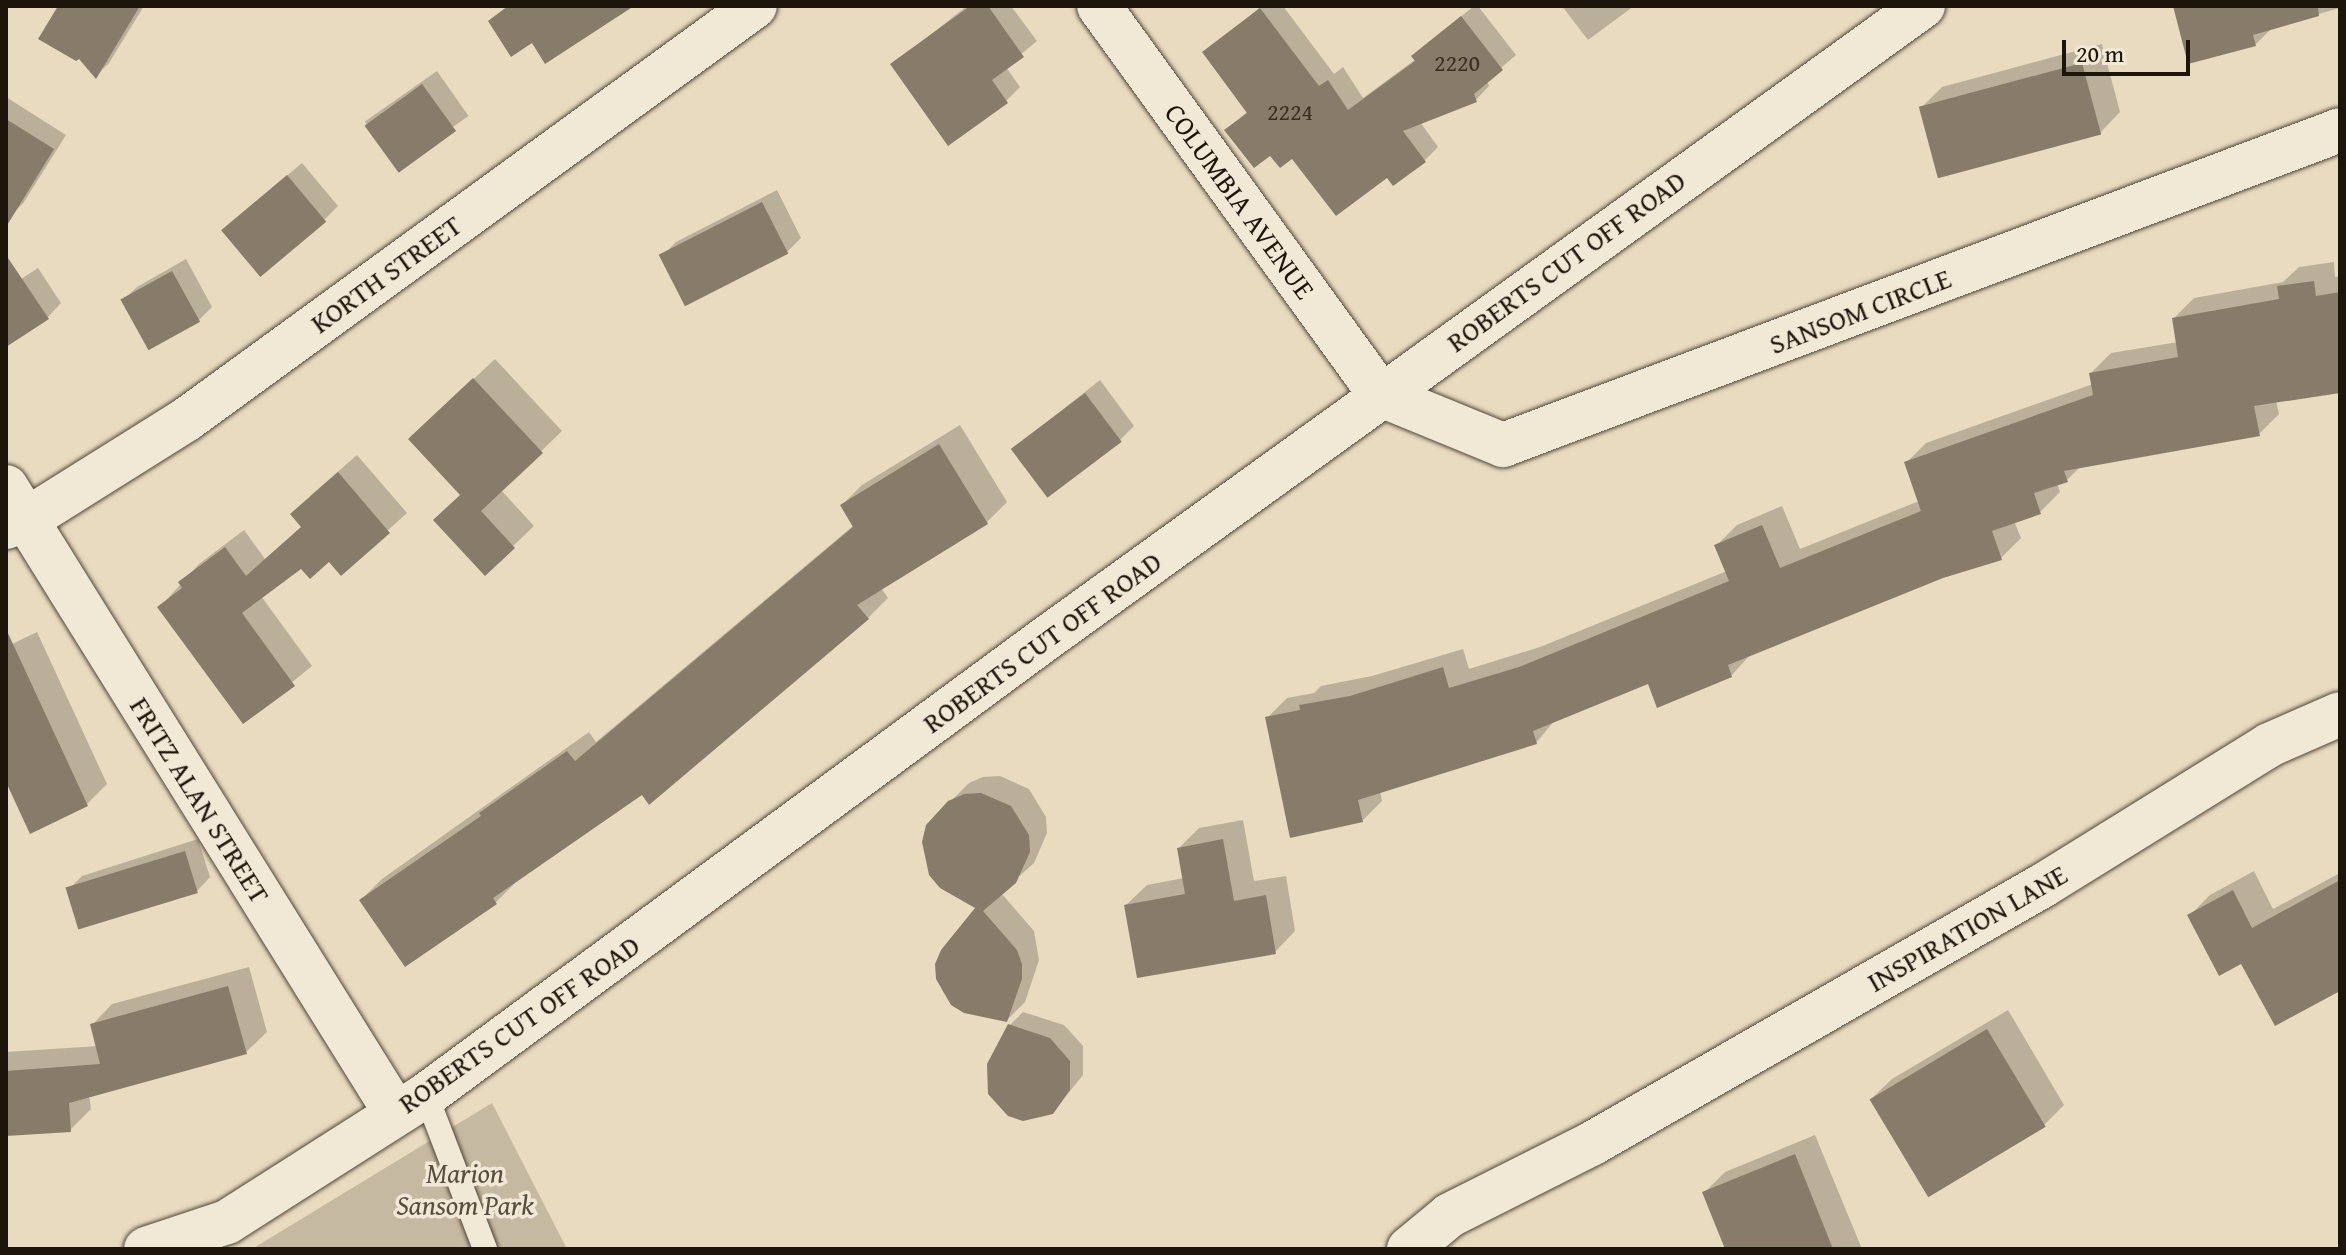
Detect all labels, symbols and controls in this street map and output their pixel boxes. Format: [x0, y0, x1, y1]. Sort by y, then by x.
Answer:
scale bar [2066, 24, 2194, 74]
text: 20 m [2076, 36, 2124, 71]
house number: 2220 [1434, 49, 1480, 77]
street label: COLUMBIA AVENUE [1158, 97, 1322, 305]
house number: 2224 [1267, 98, 1313, 126]
street label: ROBERTS CUT OFF ROAD [1440, 163, 1692, 359]
street label: KORTH STREET [304, 208, 468, 340]
street label: SANSOM CIRCLE [1764, 261, 1956, 361]
street label: ROBERTS CUT OFF ROAD [916, 544, 1168, 740]
street label: FRITZ ALAN STREET [123, 691, 277, 909]
street label: INSPIRATION LANE [1861, 857, 2073, 999]
street label: ROBERTS CUT OFF ROAD [392, 928, 646, 1120]
park label: Marion Sansom Park [396, 1156, 534, 1222]

